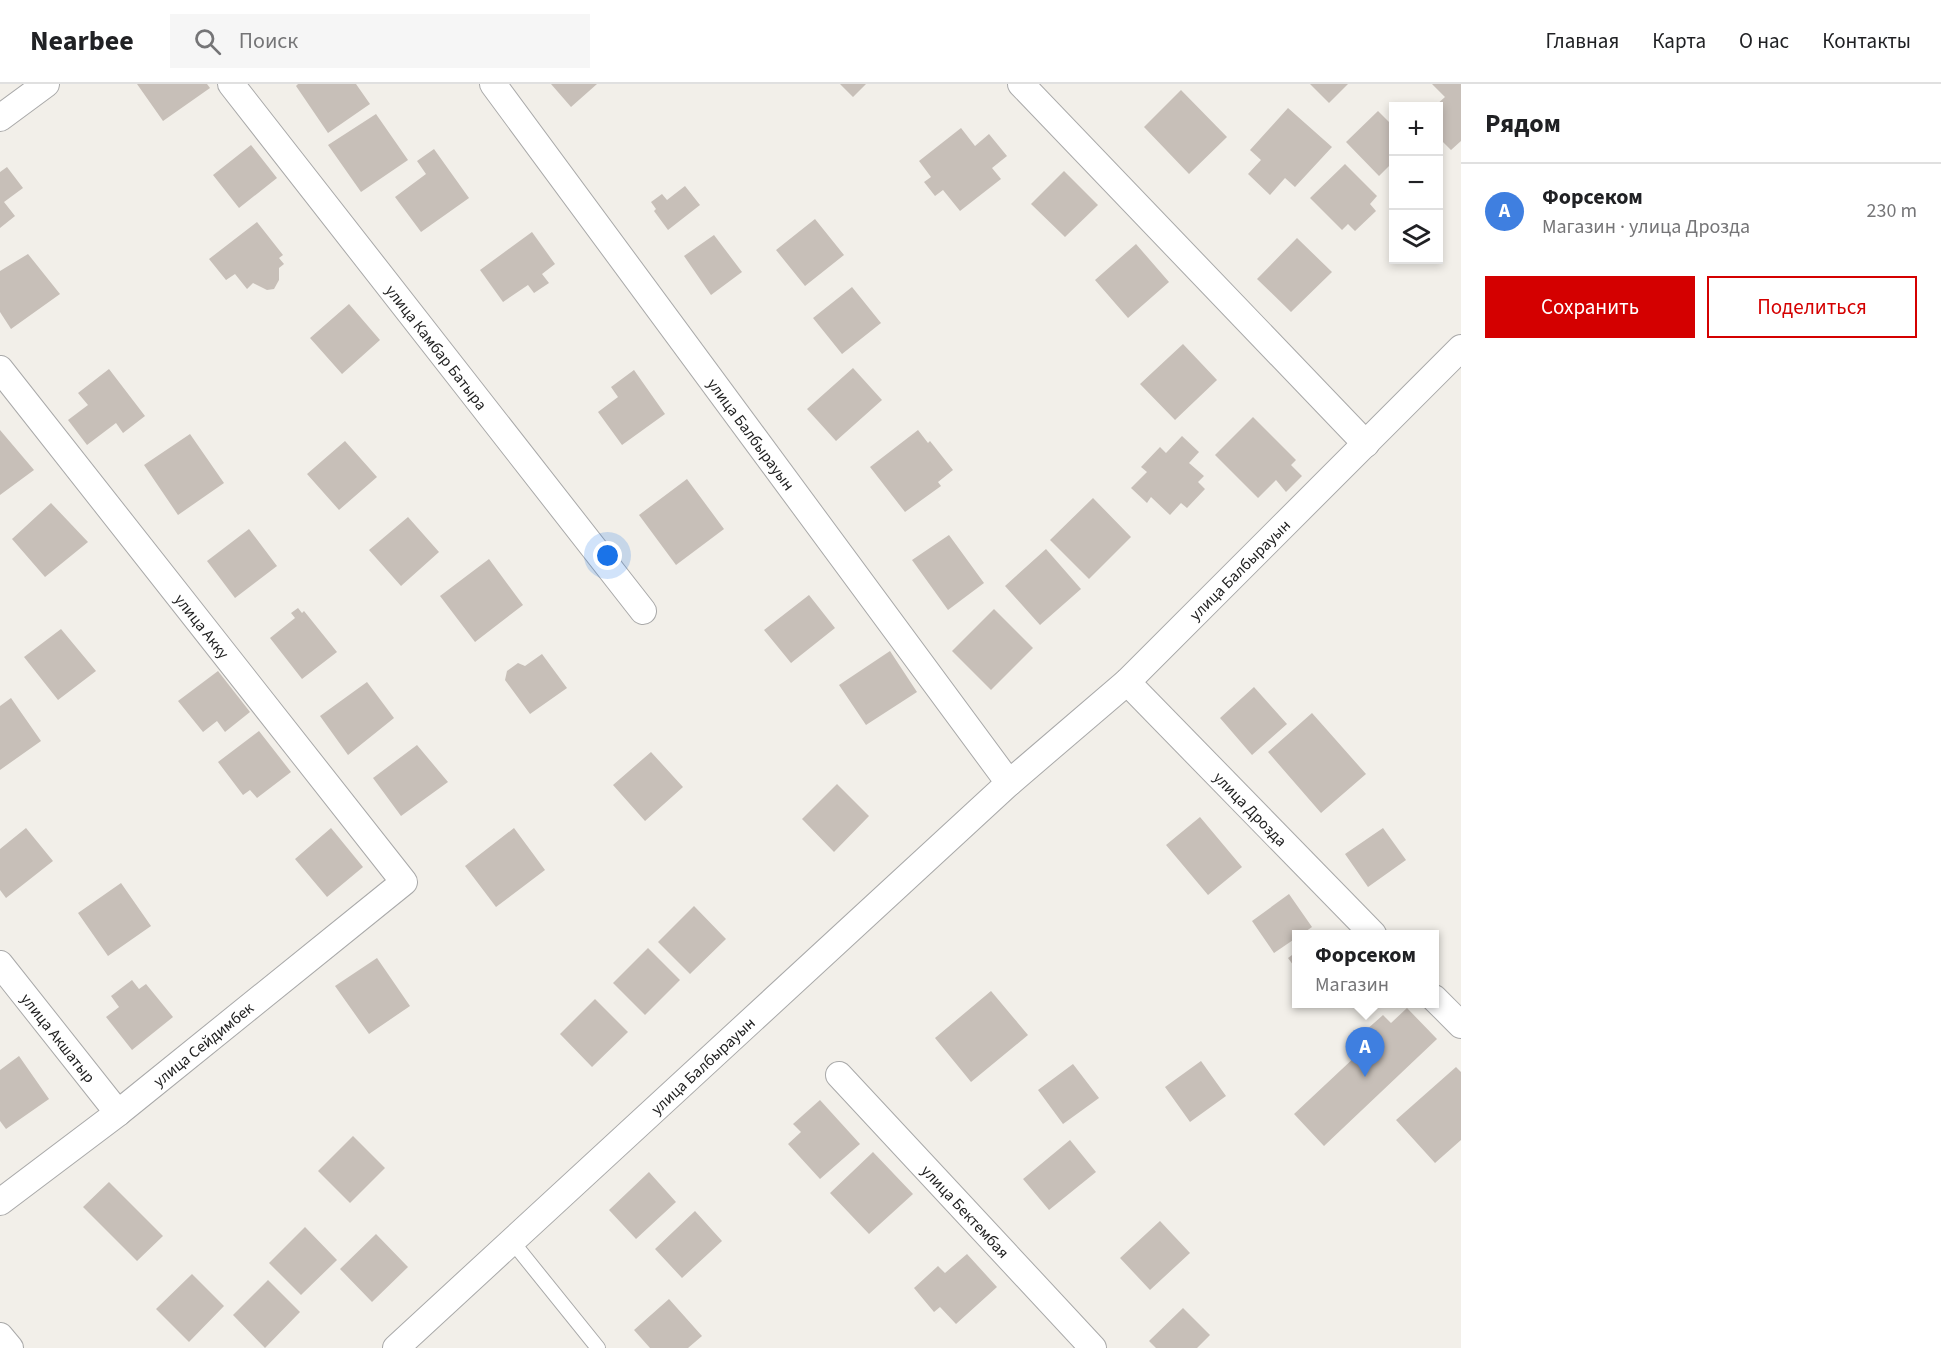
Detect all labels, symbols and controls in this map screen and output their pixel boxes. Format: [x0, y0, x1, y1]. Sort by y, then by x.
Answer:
search box [170, 14, 590, 68]
text: Nearbee [30, 21, 134, 61]
icon: search [191, 25, 224, 58]
text: Поиск [239, 25, 298, 57]
text: Главная [1546, 26, 1619, 56]
text: Карта [1652, 26, 1706, 56]
text: О нас [1739, 26, 1789, 56]
text: Контакты [1822, 26, 1911, 56]
map controls [1389, 102, 1443, 264]
button: + [1389, 102, 1443, 156]
text: Рядом [1485, 105, 1561, 142]
button: − [1389, 156, 1443, 210]
text: Форсеком [1542, 181, 1643, 213]
text: A [1499, 197, 1510, 225]
text: 230 m [1867, 197, 1917, 225]
button: layers [1389, 210, 1443, 264]
text: Магазин · улица Дрозда [1542, 213, 1750, 241]
button: Сохранить [1485, 276, 1695, 338]
button: Поделиться [1707, 276, 1917, 338]
street label: улица Камбар Батыра [380, 281, 492, 415]
street label: улица Балбырауын [702, 374, 799, 495]
street label: улица Балбырауын [1185, 515, 1296, 626]
your location [593, 541, 622, 570]
street label: улица Акку [169, 589, 234, 664]
street label: улица Дрозда [1208, 767, 1292, 852]
popup [1292, 930, 1439, 1008]
text: Форсеком [1315, 939, 1416, 971]
text: Магазин [1315, 971, 1389, 999]
street label: улица Акшатыр [15, 989, 100, 1088]
street label: улица Сейдимбек [149, 997, 259, 1092]
street label: улица Балбырауын [646, 1012, 760, 1120]
pin: A [1346, 1028, 1384, 1077]
street label: улица Бектембая [916, 1160, 1014, 1263]

